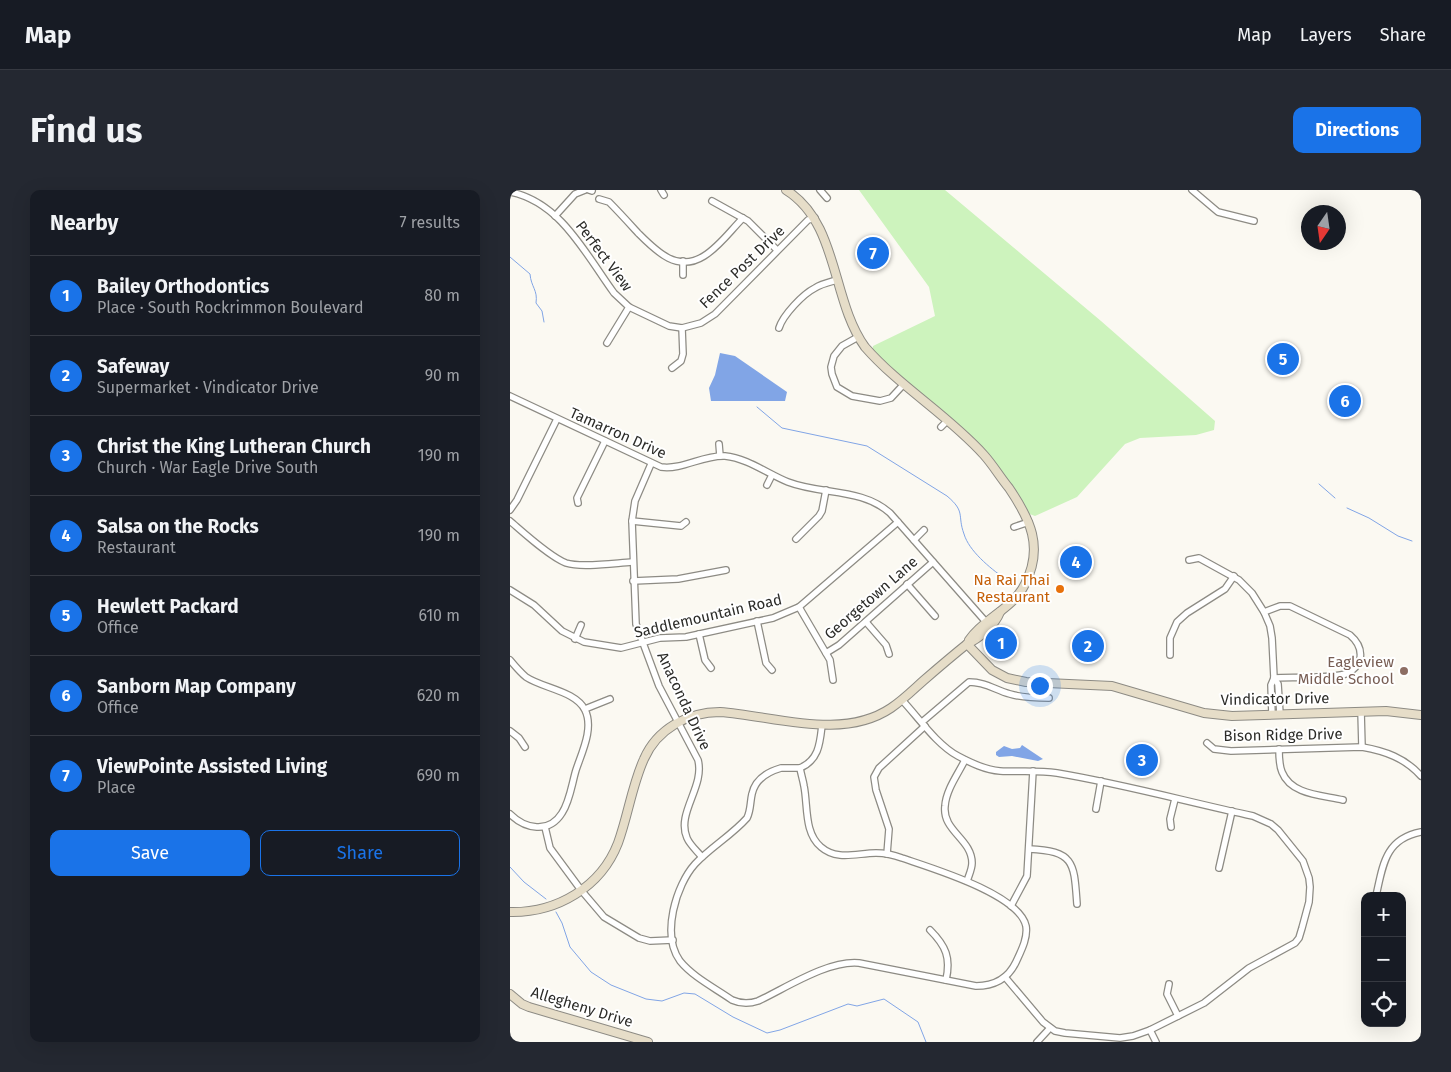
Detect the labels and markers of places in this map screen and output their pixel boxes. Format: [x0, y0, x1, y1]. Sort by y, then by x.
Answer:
pin: 7 [857, 234, 889, 272]
pin: 5 [1267, 340, 1299, 378]
pin: 6 [1329, 382, 1361, 420]
pin: 4 [1060, 543, 1092, 581]
place label: Na Rai Thai Restaurant [973, 571, 1051, 606]
marker: Na Rai Thai Restaurant [1054, 583, 1066, 595]
pin: 1 [985, 624, 1017, 662]
pin: 2 [1072, 627, 1104, 665]
place label: Eagleview Middle School [1298, 653, 1395, 688]
marker: Eagleview Middle School [1398, 665, 1410, 677]
pin: 3 [1126, 741, 1158, 779]

